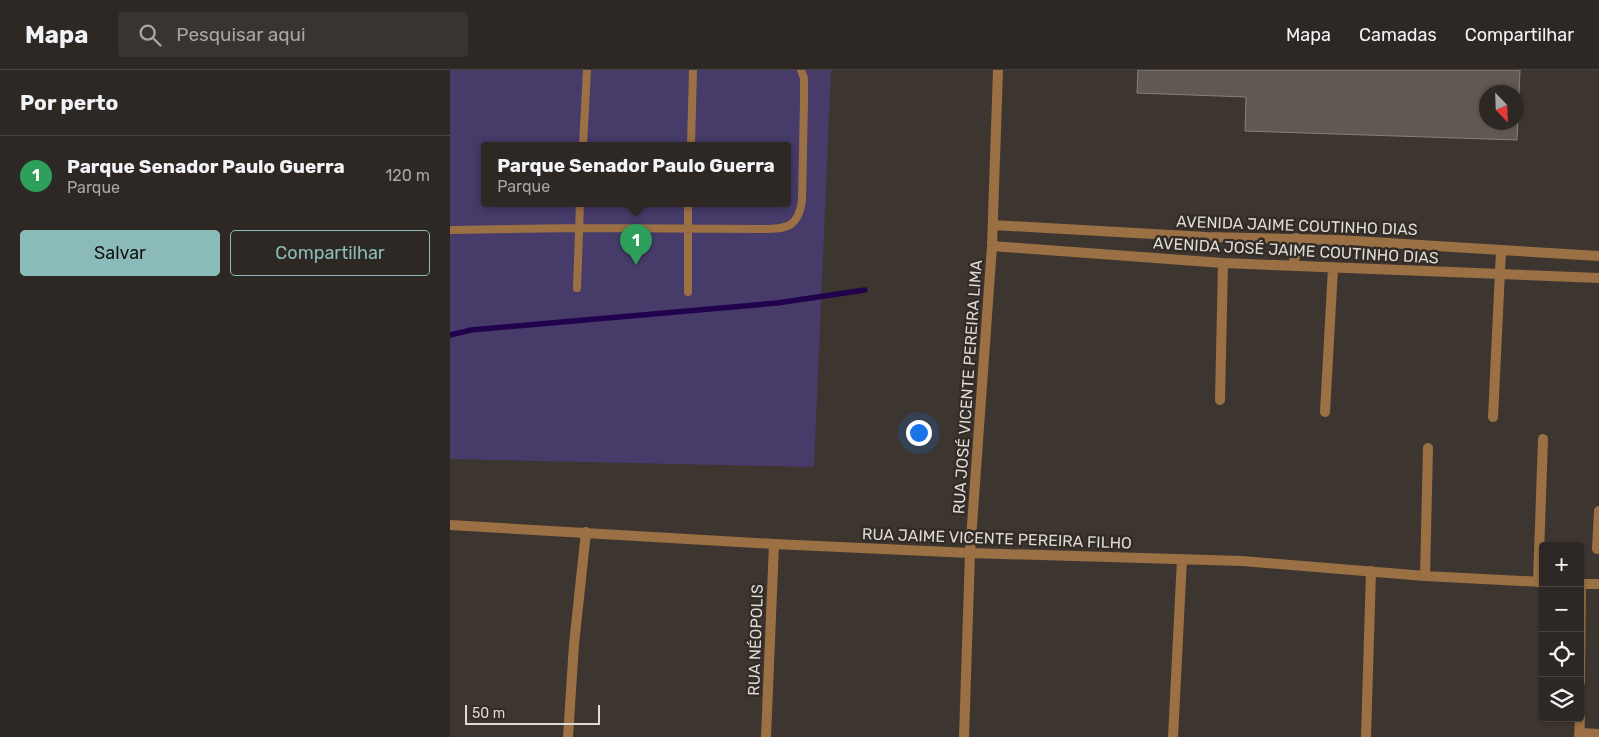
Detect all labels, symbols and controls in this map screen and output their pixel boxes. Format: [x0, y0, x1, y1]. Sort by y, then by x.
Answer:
search box [118, 12, 468, 57]
text: Mapa [25, 21, 88, 49]
icon: search [136, 21, 164, 49]
text: Pesquisar aqui [176, 23, 306, 46]
text: Mapa [1286, 24, 1331, 46]
text: Camadas [1359, 24, 1437, 46]
text: Compartilhar [1465, 24, 1574, 46]
north arrow [1479, 85, 1524, 130]
text: Por perto [20, 90, 118, 115]
popup [481, 142, 791, 207]
text: Parque Senador Paulo Guerra [497, 154, 775, 177]
text: Parque Senador Paulo Guerra [67, 155, 345, 178]
text: 1 [32, 166, 40, 185]
text: 120 m [385, 166, 430, 185]
text: Parque [497, 177, 550, 196]
text: Parque [67, 178, 120, 197]
street label: AVENIDA JAIME COUTINHO DIAS [1176, 212, 1418, 239]
pin: 1 [620, 224, 652, 265]
button: Salvar [20, 230, 220, 276]
button: Compartilhar [230, 230, 430, 276]
street label: AVENIDA JOSÉ JAIME COUTINHO DIAS [1153, 234, 1439, 267]
street label: RUA JOSÉ VICENTE PEREIRA LIMA [949, 259, 986, 515]
your location [906, 420, 932, 446]
street label: RUA JAIME VICENTE PEREIRA FILHO [862, 524, 1132, 553]
map controls [1539, 542, 1584, 722]
button: + [1539, 542, 1584, 587]
street label: RUA NÉOPOLIS [744, 584, 767, 696]
button: − [1539, 587, 1584, 632]
button: locate [1539, 632, 1584, 677]
button: layers [1539, 677, 1584, 722]
scale bar [465, 702, 600, 725]
text: 50 m [472, 705, 505, 722]

